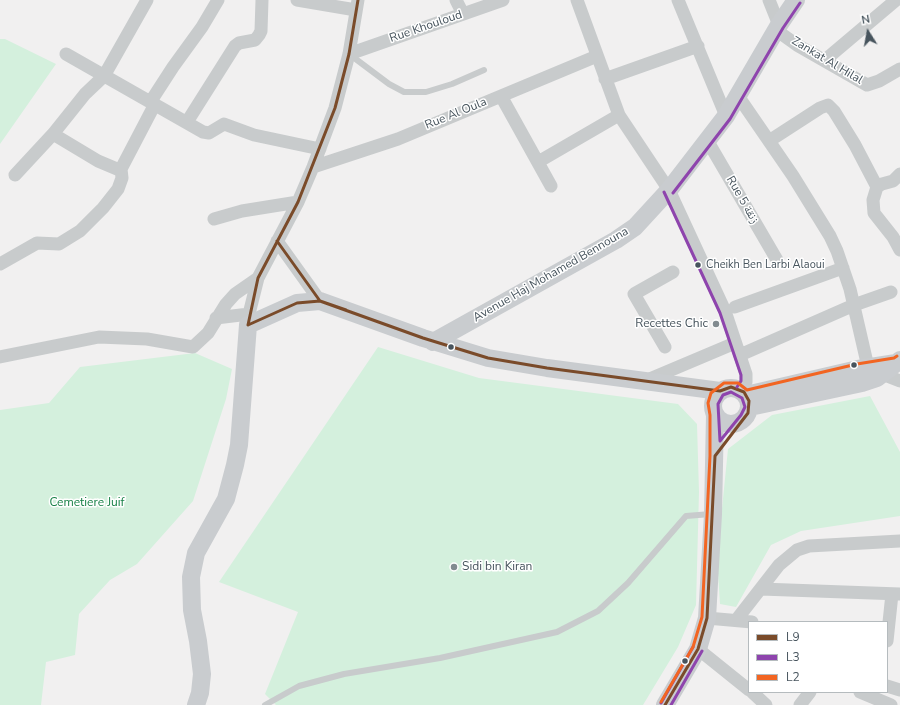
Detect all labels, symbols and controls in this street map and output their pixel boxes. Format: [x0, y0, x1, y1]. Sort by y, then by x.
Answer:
street label: Rue Khouloud [388, 8, 464, 46]
north arrow [848, 12, 888, 52]
text: N [860, 12, 871, 28]
street label: Zankat Al Hilal [789, 34, 865, 88]
street label: Rue Al Oula [423, 95, 489, 133]
street label: Rue 5 زنقة [723, 174, 761, 226]
street label: Avenue Haj Mohamed Bennouna [471, 225, 631, 325]
place label: Cheikh Ben Larbi Alaoui [706, 258, 824, 272]
marker: Cheikh Ben Larbi Alaoui [693, 260, 703, 270]
place label: Recettes Chic [635, 317, 708, 331]
marker: Recettes Chic [711, 319, 721, 329]
unlabelled marker [446, 342, 456, 352]
unlabelled marker [849, 360, 859, 370]
park label: Cemetiere Juif [49, 496, 125, 510]
place label: Sidi bin Kiran [462, 560, 532, 574]
marker: Sidi bin Kiran [449, 562, 459, 572]
legend [748, 621, 888, 693]
text: L9 [786, 629, 800, 645]
text: L3 [786, 649, 800, 665]
unlabelled marker [680, 656, 690, 666]
text: L2 [786, 669, 800, 685]

